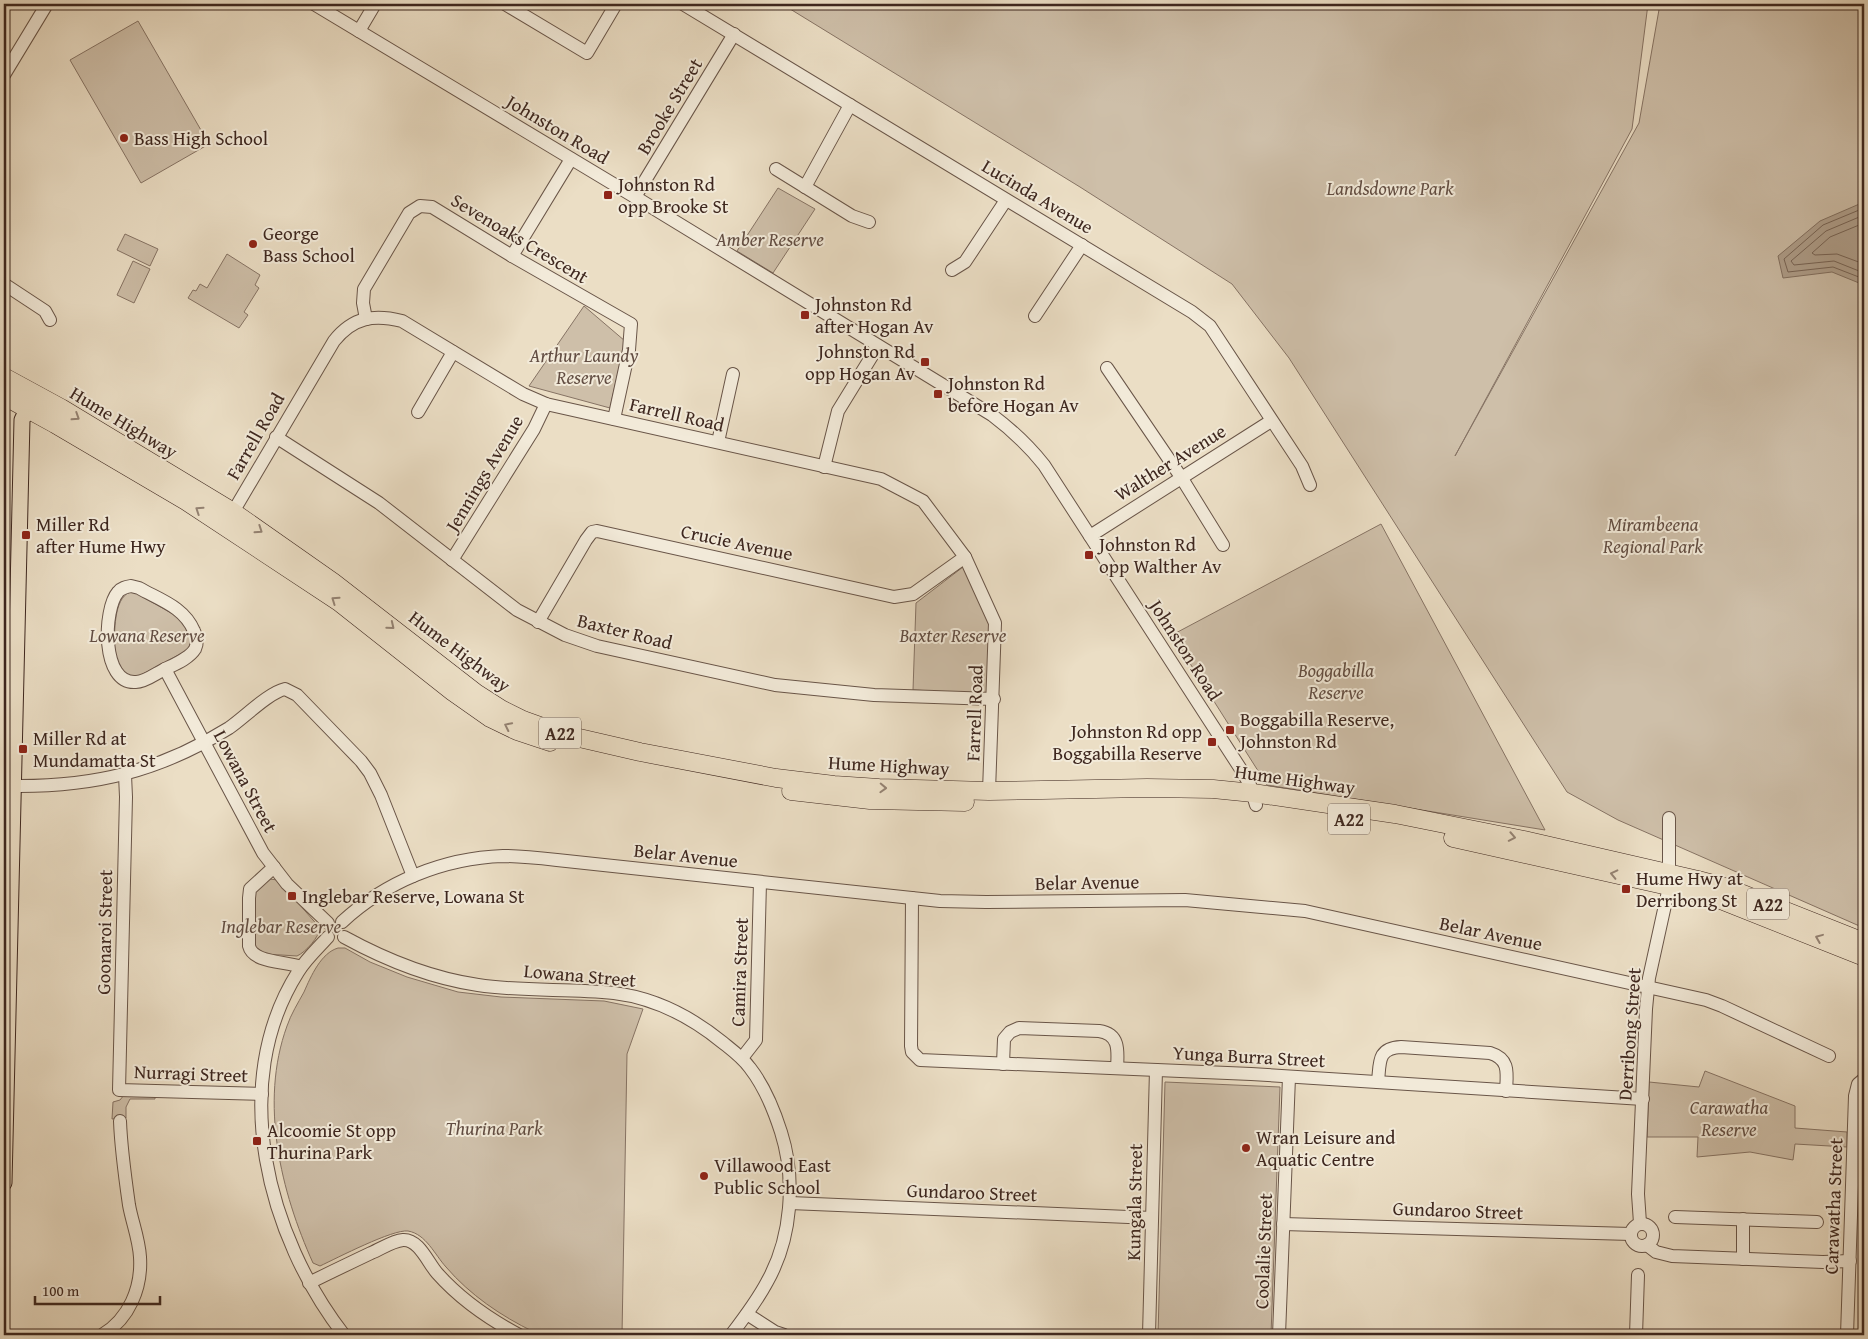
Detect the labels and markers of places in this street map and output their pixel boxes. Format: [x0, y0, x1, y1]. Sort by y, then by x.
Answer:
place label: Bass High School [134, 124, 268, 152]
marker: Bass High School [118, 132, 130, 144]
place label: Johnston Rd opp Brooke St [616, 170, 729, 220]
marker: Johnston Rd opp Brooke St [602, 189, 614, 201]
place label: George Bass School [263, 219, 355, 269]
marker: George Bass School [247, 238, 259, 250]
place label: Johnston Rd after Hogan Av [813, 290, 934, 340]
marker: Johnston Rd after Hogan Av [799, 309, 811, 321]
place label: Johnston Rd opp Hogan Av [805, 337, 916, 387]
marker: Johnston Rd opp Hogan Av [919, 356, 931, 368]
place label: Johnston Rd before Hogan Av [946, 369, 1079, 419]
marker: Johnston Rd before Hogan Av [932, 388, 944, 400]
place label: Miller Rd after Hume Hwy [36, 510, 166, 560]
marker: Miller Rd after Hume Hwy [20, 529, 32, 541]
place label: Johnston Rd opp Walther Av [1097, 530, 1222, 580]
marker: Johnston Rd opp Walther Av [1083, 549, 1095, 561]
place label: Boggabilla Reserve, Johnston Rd [1238, 705, 1394, 755]
place label: Johnston Rd opp Boggabilla Reserve [1053, 717, 1202, 767]
place label: Miller Rd at Mundamatta St [33, 724, 156, 774]
marker: Boggabilla Reserve, Johnston Rd [1224, 724, 1236, 736]
marker: Johnston Rd opp Boggabilla Reserve [1206, 736, 1218, 748]
marker: Miller Rd at Mundamatta St [17, 743, 29, 755]
place label: Hume Hwy at Derribong St [1636, 864, 1743, 914]
place label: Inglebar Reserve, Lowana St [302, 882, 525, 910]
marker: Hume Hwy at Derribong St [1620, 883, 1632, 895]
marker: Inglebar Reserve, Lowana St [286, 890, 298, 902]
place label: Alcoomie St opp Thurina Park [267, 1116, 396, 1166]
place label: Wran Leisure and Aquatic Centre [1256, 1123, 1396, 1173]
marker: Alcoomie St opp Thurina Park [251, 1135, 263, 1147]
marker: Wran Leisure and Aquatic Centre [1240, 1142, 1252, 1154]
place label: Villawood East Public School [714, 1151, 831, 1201]
marker: Villawood East Public School [698, 1170, 710, 1182]

